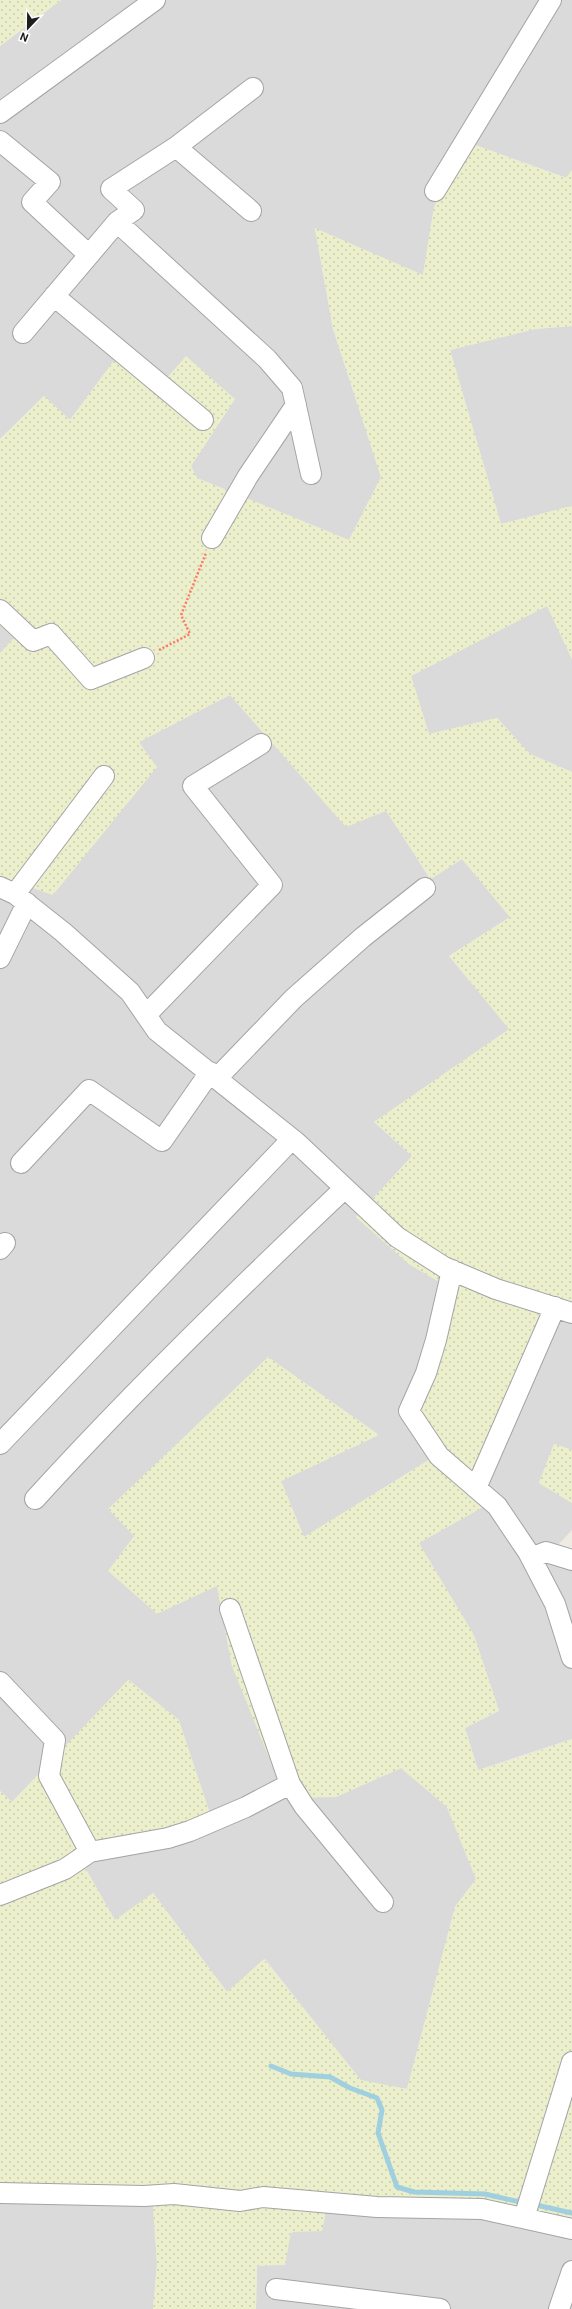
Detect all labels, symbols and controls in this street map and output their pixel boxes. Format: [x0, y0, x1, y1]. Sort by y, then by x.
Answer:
north arrow [8, 8, 48, 48]
text: N [18, 29, 30, 44]

